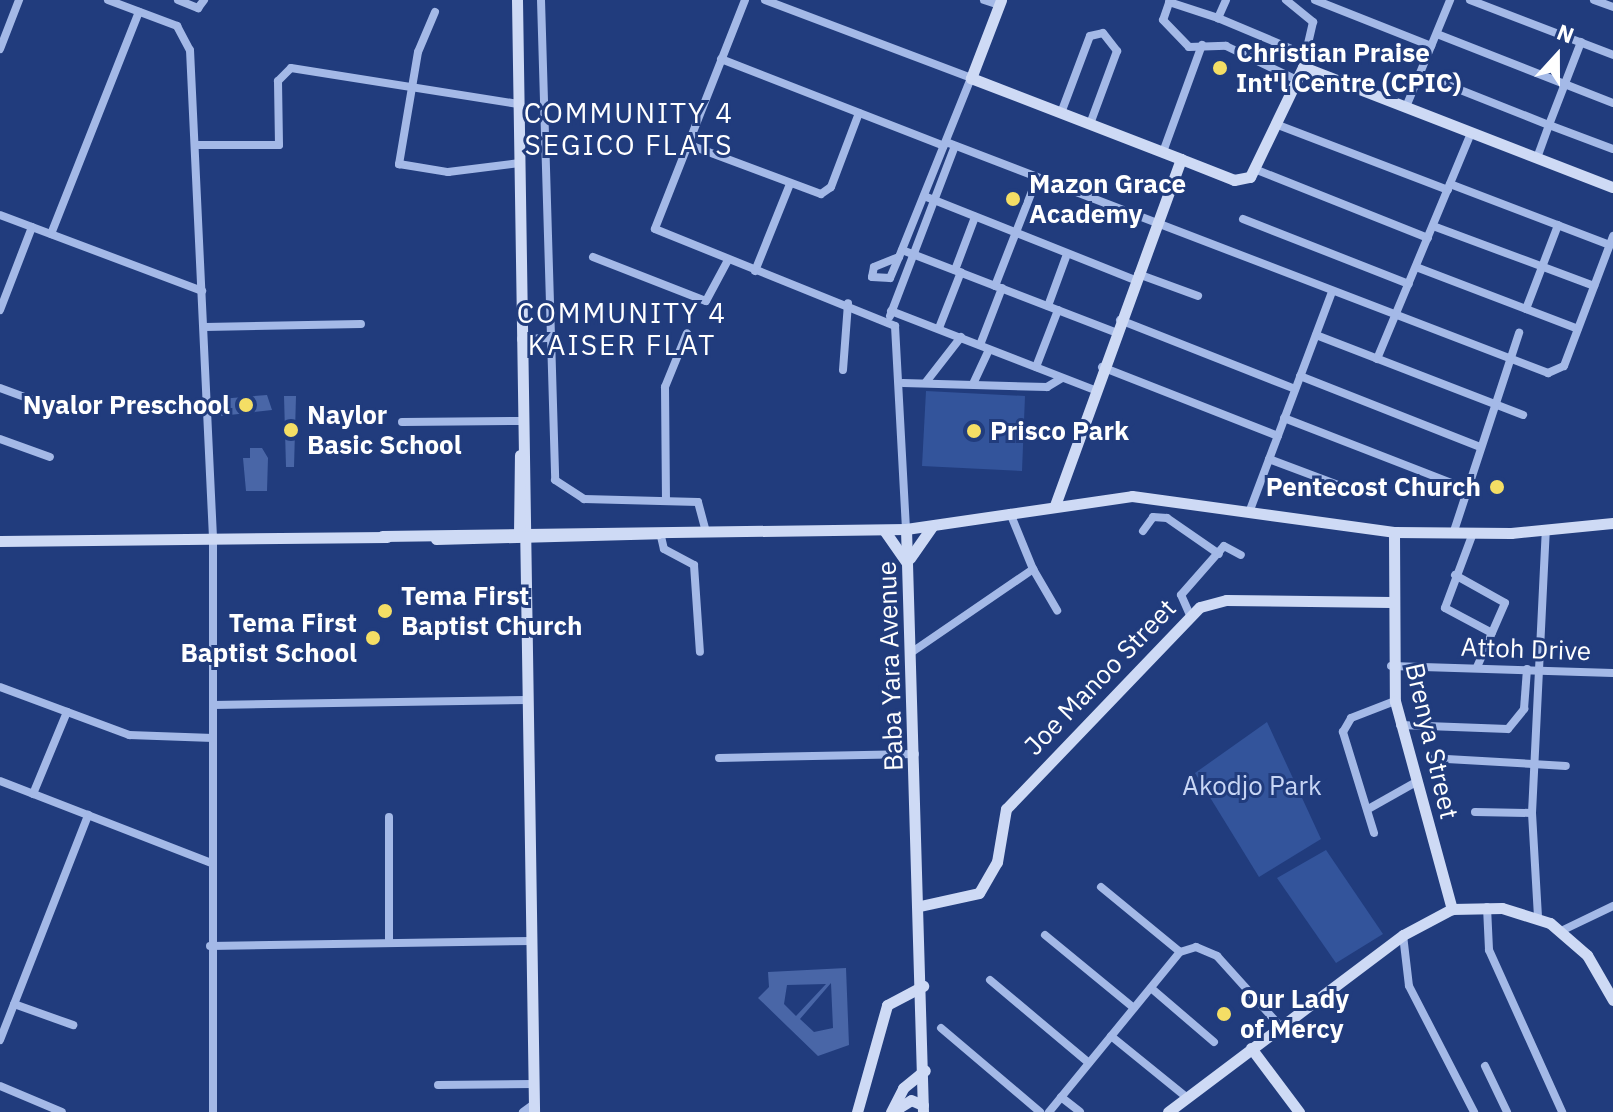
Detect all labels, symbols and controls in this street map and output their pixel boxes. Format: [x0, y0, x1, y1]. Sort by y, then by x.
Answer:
north arrow [1517, 16, 1597, 96]
text: N [1553, 17, 1578, 50]
place label: Christian Praise Int'l Centre (CPIC) [1236, 37, 1461, 98]
marker: Christian Praise Int'l Centre (CPIC) [1211, 59, 1229, 77]
district label: COMMUNITY 4 SEGICO FLATS [524, 96, 734, 162]
place label: Mazon Grace Academy [1029, 168, 1186, 230]
marker: Mazon Grace Academy [1004, 190, 1022, 208]
district label: COMMUNITY 4 KAISER FLAT [517, 296, 727, 362]
place label: Nyalor Preschool [23, 389, 230, 421]
marker: Nyalor Preschool [237, 396, 255, 414]
place label: Naylor Basic School [307, 399, 462, 460]
place label: Prisco Park [990, 415, 1129, 447]
marker: Naylor Basic School [282, 421, 300, 439]
marker: Prisco Park [965, 422, 983, 440]
place label: Pentecost Church [1266, 471, 1481, 503]
marker: Pentecost Church [1488, 478, 1506, 496]
street label: Baba Yara Avenue [871, 560, 909, 772]
place label: Tema First Baptist Church [401, 580, 582, 642]
street label: Joe Manoo Street [1018, 593, 1182, 761]
marker: Tema First Baptist Church [376, 602, 394, 620]
place label: Tema First Baptist School [180, 607, 357, 668]
marker: Tema First Baptist School [364, 629, 382, 647]
street label: Attoh Drive [1460, 631, 1592, 667]
street label: Brenya Street [1399, 660, 1465, 822]
park label: Akodjo Park [1182, 770, 1322, 802]
place label: Our Lady of Mercy [1240, 983, 1349, 1044]
marker: Our Lady of Mercy [1215, 1005, 1233, 1023]

